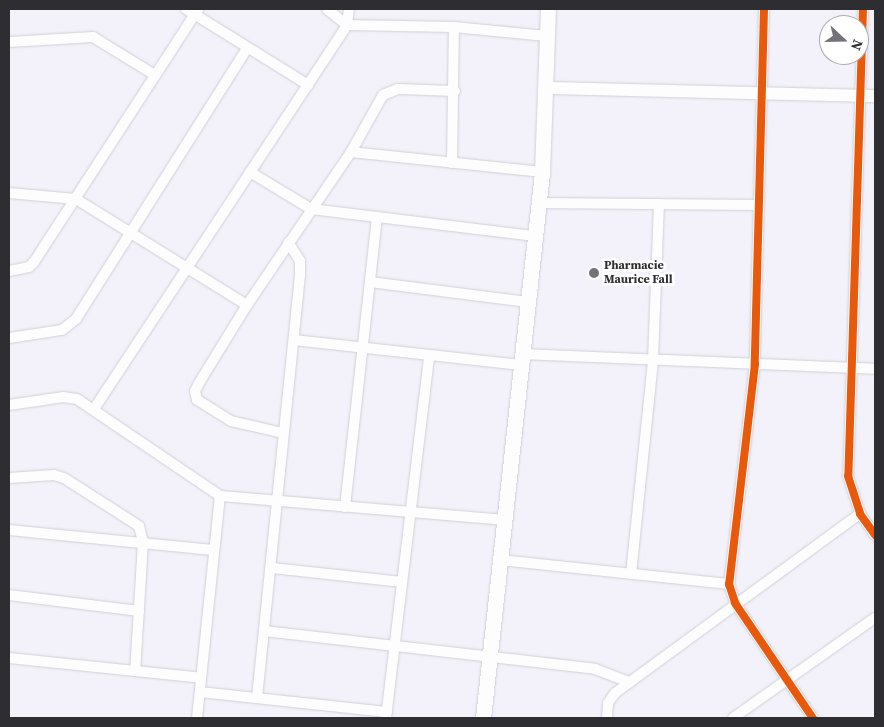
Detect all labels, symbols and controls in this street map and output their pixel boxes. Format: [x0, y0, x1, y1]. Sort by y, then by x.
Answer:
north arrow [819, 15, 869, 65]
text: N [846, 37, 868, 53]
place label: Pharmacie Maurice Fall [604, 259, 673, 287]
marker: Pharmacie Maurice Fall [588, 267, 600, 279]

